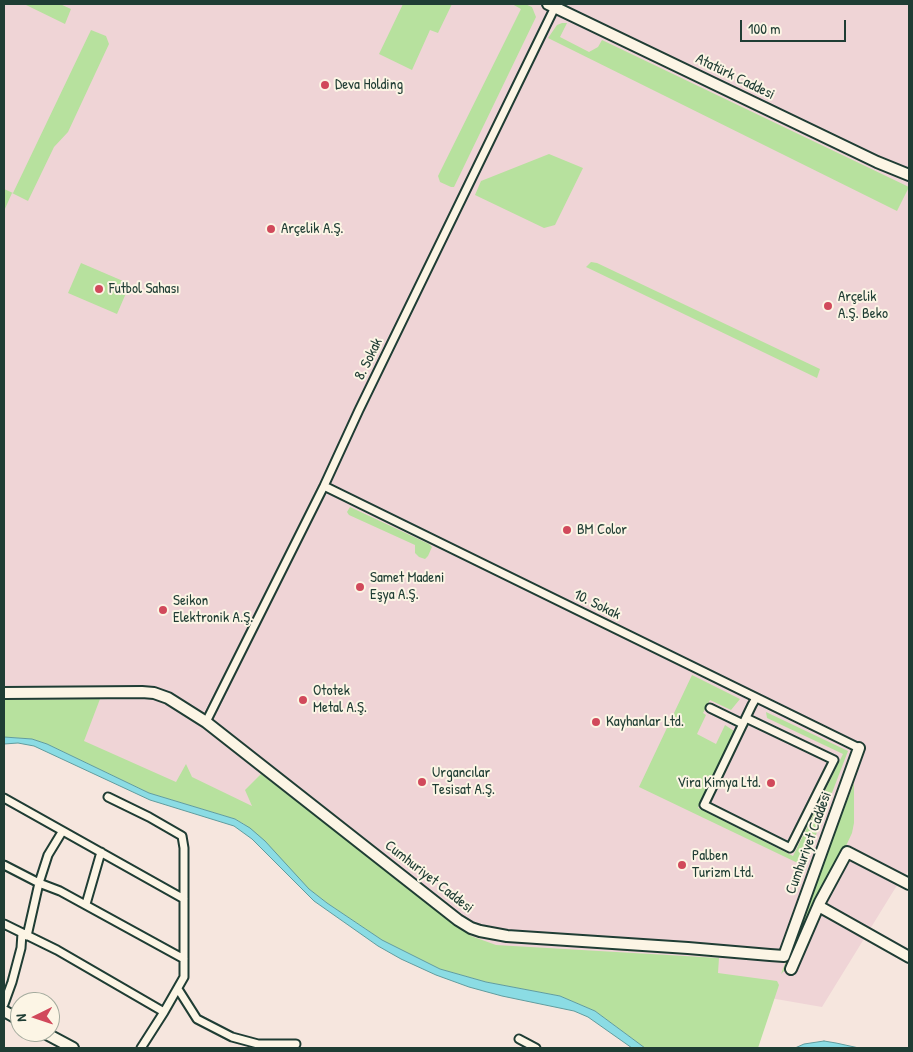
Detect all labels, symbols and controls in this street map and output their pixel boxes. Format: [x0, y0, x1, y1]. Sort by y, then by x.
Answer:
scale bar [743, 10, 849, 42]
text: 100 m [748, 18, 781, 39]
street label: Atatürk Caddesi [692, 50, 778, 104]
place label: Deva Holding [335, 76, 403, 94]
marker: Deva Holding [319, 79, 331, 91]
place label: Arçelik A.Ş. [281, 220, 344, 238]
marker: Arçelik A.Ş. [265, 223, 277, 235]
place label: Futbol Sahası [109, 280, 180, 298]
marker: Futbol Sahası [93, 283, 105, 295]
place label: Arçelik A.Ş. Beko [838, 288, 888, 323]
marker: Arçelik A.Ş. Beko [822, 300, 834, 312]
street label: 8. Sokak [351, 335, 387, 383]
place label: BM Color [577, 521, 627, 539]
marker: BM Color [561, 524, 573, 536]
place label: Samet Madeni Eşya A.Ş. [370, 569, 444, 604]
marker: Samet Madeni Eşya A.Ş. [354, 581, 366, 593]
street label: 10. Sokak [571, 586, 623, 624]
place label: Seikon Elektronik A.Ş. [173, 592, 253, 627]
marker: Seikon Elektronik A.Ş. [157, 604, 169, 616]
place label: Ototek Metal A.Ş. [313, 682, 367, 717]
marker: Ototek Metal A.Ş. [297, 694, 309, 706]
place label: Kayhanlar Ltd. [606, 713, 684, 731]
marker: Kayhanlar Ltd. [590, 716, 602, 728]
place label: Urgancılar Tesisat A.Ş. [432, 764, 495, 799]
place label: Vira Kimya Ltd. [677, 774, 761, 792]
marker: Urgancılar Tesisat A.Ş. [416, 776, 428, 788]
marker: Vira Kimya Ltd. [765, 777, 777, 789]
street label: Cumhuriyet Caddesi [782, 789, 836, 897]
street label: Cumhuriyet Caddesi [381, 837, 477, 917]
place label: Palben Turizm Ltd. [692, 847, 754, 882]
marker: Palben Turizm Ltd. [676, 859, 688, 871]
north arrow [10, 992, 60, 1042]
text: N [11, 1014, 30, 1022]

